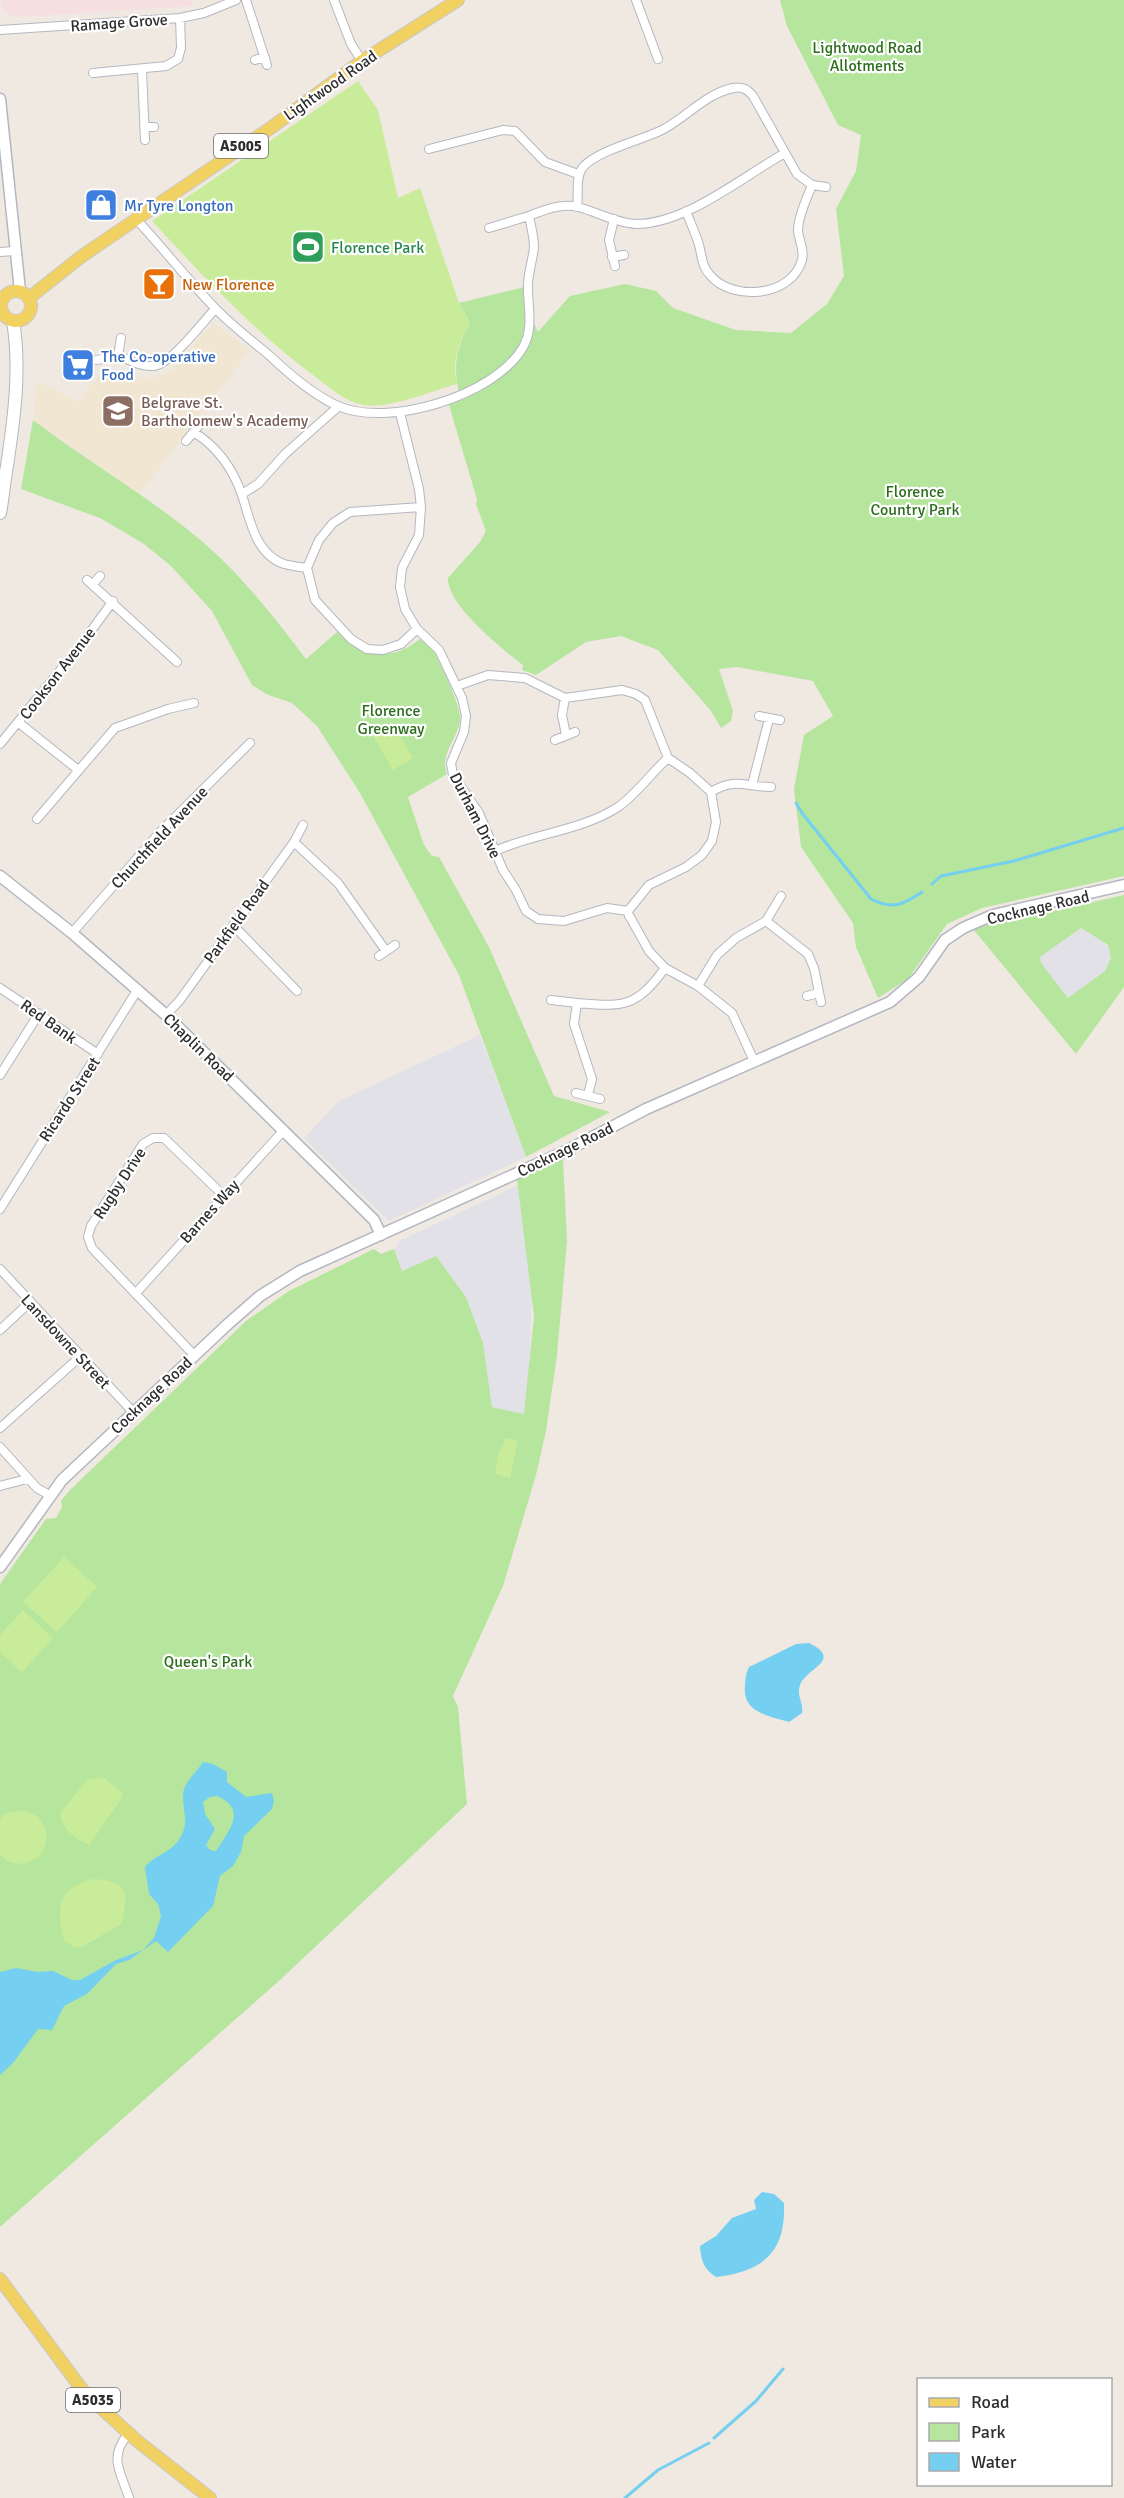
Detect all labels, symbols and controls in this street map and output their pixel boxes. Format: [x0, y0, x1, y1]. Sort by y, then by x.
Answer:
street label: Ramage Grove [70, 10, 168, 36]
park label: Lightwood Road Allotments [812, 38, 922, 76]
street label: Lightwood Road [280, 46, 381, 125]
road number: A5005 [214, 134, 268, 158]
shop icon: Mr Tyre Longton [83, 187, 119, 223]
place label: Mr Tyre Longton [124, 196, 234, 216]
sports icon: Florence Park [290, 229, 326, 265]
place label: Florence Park [331, 238, 424, 258]
bar icon: New Florence [141, 266, 177, 302]
place label: New Florence [182, 275, 275, 295]
supermarket icon: The Co-operative Food [60, 347, 96, 383]
place label: The Co-operative Food [101, 347, 216, 385]
school or university icon: Belgrave St. Bartholomew's Academy [100, 393, 136, 429]
place label: Belgrave St. Bartholomew's Academy [141, 393, 309, 431]
park label: Florence Country Park [871, 482, 960, 520]
street label: Cookson Avenue [15, 623, 100, 724]
park label: Florence Greenway [357, 701, 425, 739]
street label: Durham Drive [445, 769, 505, 862]
street label: Churchfield Avenue [107, 782, 212, 893]
street label: Parkfield Road [200, 876, 274, 967]
street label: Cocknage Road [985, 886, 1091, 929]
street label: Red Bank [16, 995, 80, 1048]
street label: Chaplin Road [159, 1009, 238, 1086]
street label: Ricardo Street [35, 1053, 105, 1146]
street label: Cocknage Road [514, 1118, 617, 1182]
street label: Rugby Drive [89, 1144, 150, 1223]
street label: Barnes Way [176, 1175, 244, 1248]
street label: Lansdowne Street [16, 1290, 115, 1393]
street label: Cocknage Road [107, 1353, 197, 1439]
park label: Queen's Park [164, 1652, 252, 1672]
legend [917, 2378, 1112, 2486]
road number: A5035 [66, 2388, 120, 2412]
text: Road [971, 2391, 1010, 2413]
text: Park [971, 2421, 1006, 2443]
text: Water [971, 2451, 1017, 2473]

